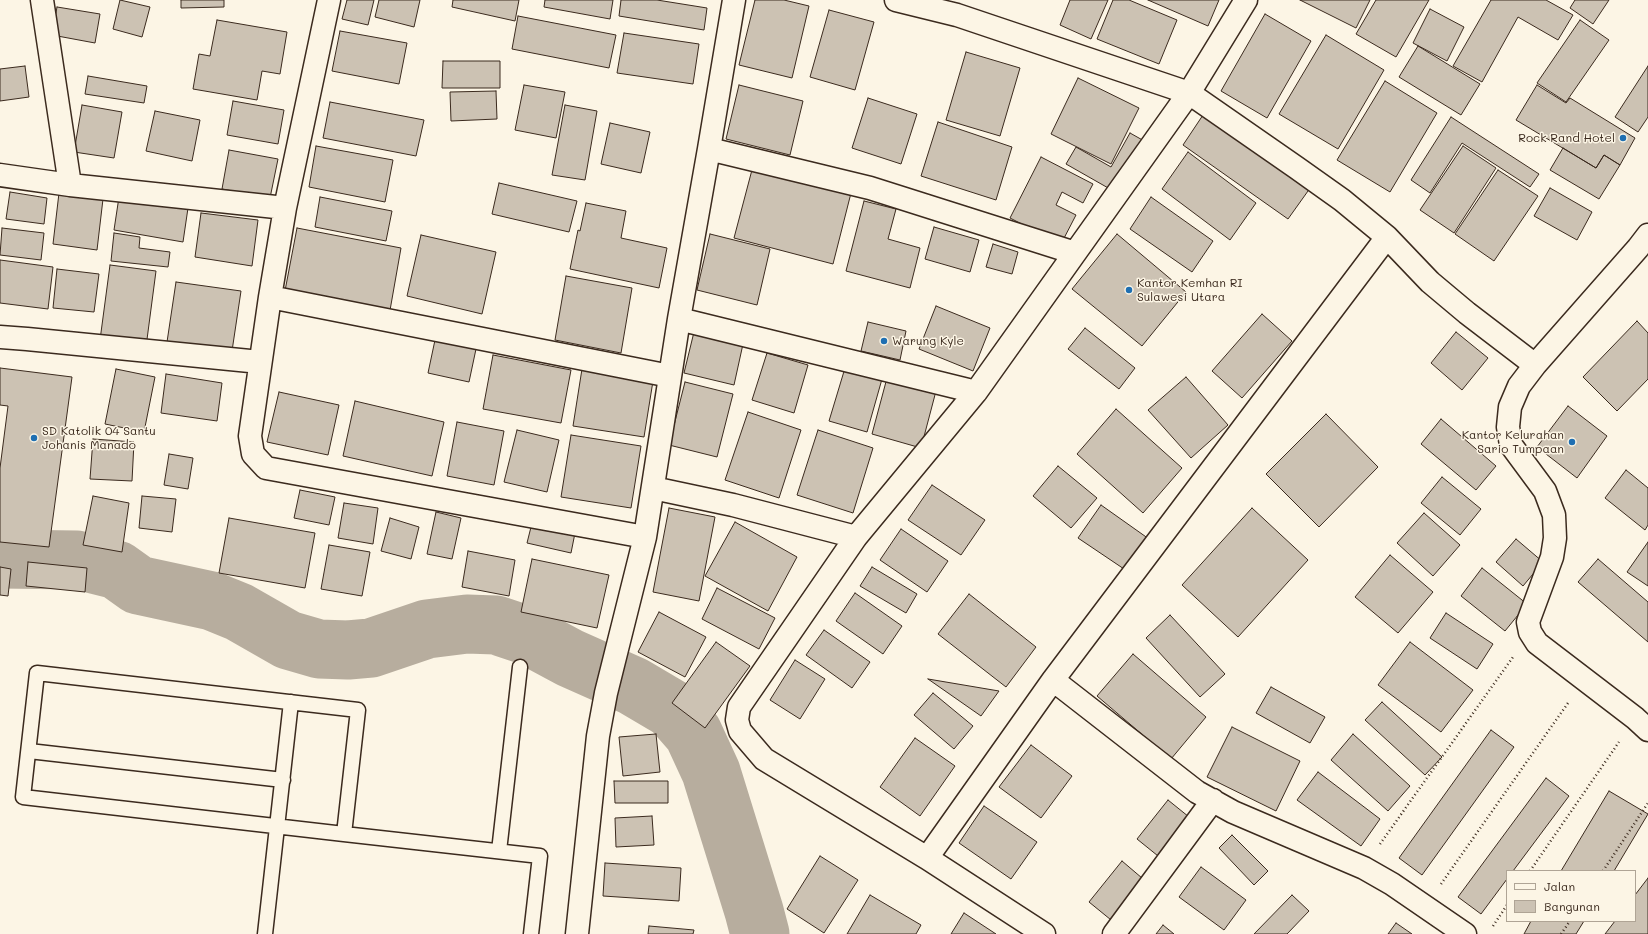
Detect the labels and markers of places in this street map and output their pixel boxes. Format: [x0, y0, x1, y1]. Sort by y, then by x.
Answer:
place label: Rock Rand Hotel [1518, 131, 1615, 145]
marker: Rock Rand Hotel [1618, 133, 1628, 143]
place label: Kantor Kemhan RI Sulawesi Utara [1137, 276, 1243, 304]
marker: Kantor Kemhan RI Sulawesi Utara [1124, 285, 1134, 295]
place label: Warung Kyle [892, 334, 964, 348]
marker: Warung Kyle [879, 336, 889, 346]
place label: SD Katolik 04 Santu Johanis Manado [42, 424, 156, 452]
place label: Kantor Kelurahan Sario Tumpaan [1462, 428, 1564, 456]
marker: SD Katolik 04 Santu Johanis Manado [29, 433, 39, 443]
marker: Kantor Kelurahan Sario Tumpaan [1567, 437, 1577, 447]

